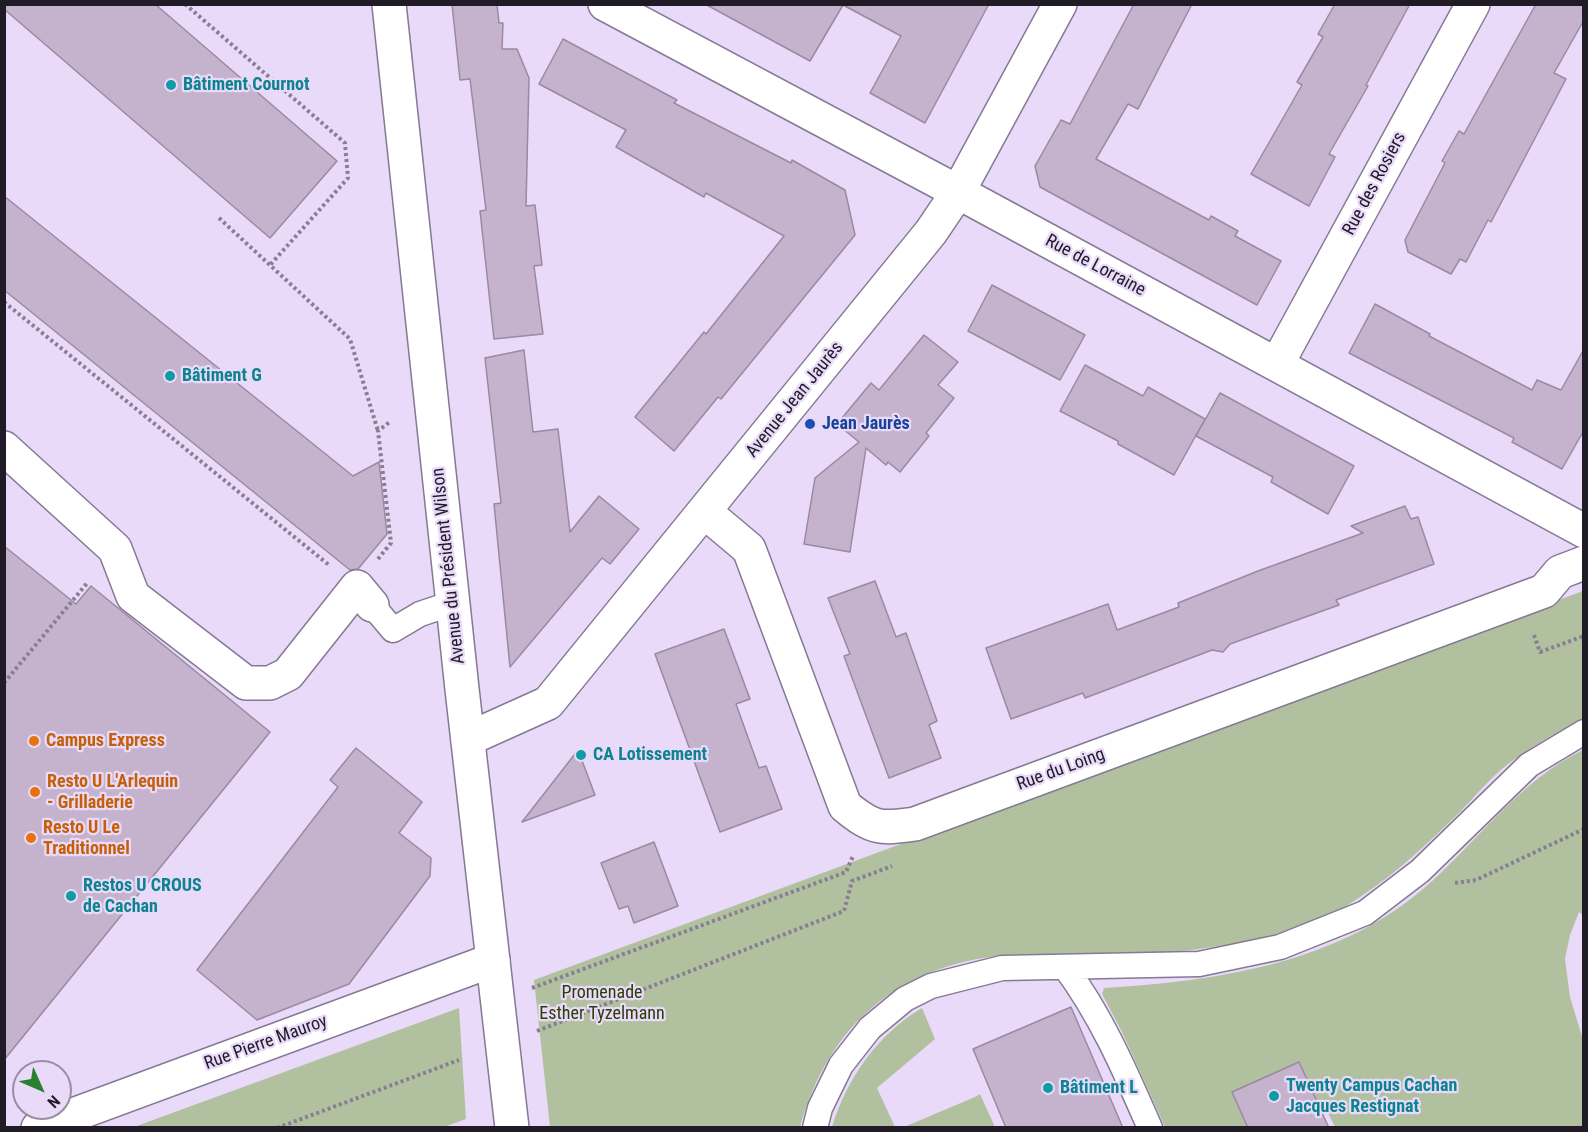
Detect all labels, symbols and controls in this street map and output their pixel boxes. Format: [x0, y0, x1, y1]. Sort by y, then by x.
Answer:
place label: Bâtiment Cournot [183, 74, 309, 96]
marker: Bâtiment Cournot [164, 78, 178, 92]
street label: Rue des Rosiers [1339, 129, 1411, 239]
street label: Rue de Lorraine [1041, 231, 1149, 301]
street label: Avenue Jean Jaurès [742, 338, 848, 462]
place label: Bâtiment G [182, 365, 262, 387]
marker: Bâtiment G [163, 369, 177, 383]
place label: Jean Jaurès [822, 413, 910, 435]
marker: Jean Jaurès [803, 417, 817, 431]
street label: Avenue du Président Wilson [428, 467, 470, 665]
place label: Campus Express [46, 730, 165, 752]
marker: Campus Express [27, 734, 41, 748]
place label: CA Lotissement [593, 744, 707, 766]
street label: Rue du Loing [1014, 744, 1108, 796]
marker: CA Lotissement [574, 748, 588, 762]
place label: Resto U L'Arlequin - Grilladerie [47, 771, 178, 814]
marker: Resto U L'Arlequin - Grilladerie [28, 785, 42, 799]
place label: Resto U Le Traditionnel [43, 817, 130, 860]
marker: Resto U Le Traditionnel [24, 831, 38, 845]
place label: Restos U CROUS de Cachan [83, 875, 202, 918]
marker: Restos U CROUS de Cachan [64, 889, 78, 903]
park label: Promenade Esther Tyzelmann [539, 982, 665, 1024]
street label: Rue Pierre Mauroy [202, 1011, 330, 1075]
north arrow [12, 1060, 72, 1120]
place label: Twenty Campus Cachan Jacques Restignat [1286, 1075, 1457, 1118]
place label: Bâtiment L [1060, 1077, 1138, 1099]
marker: Bâtiment L [1041, 1081, 1055, 1095]
marker: Twenty Campus Cachan Jacques Restignat [1267, 1089, 1281, 1103]
text: N [43, 1091, 64, 1112]

